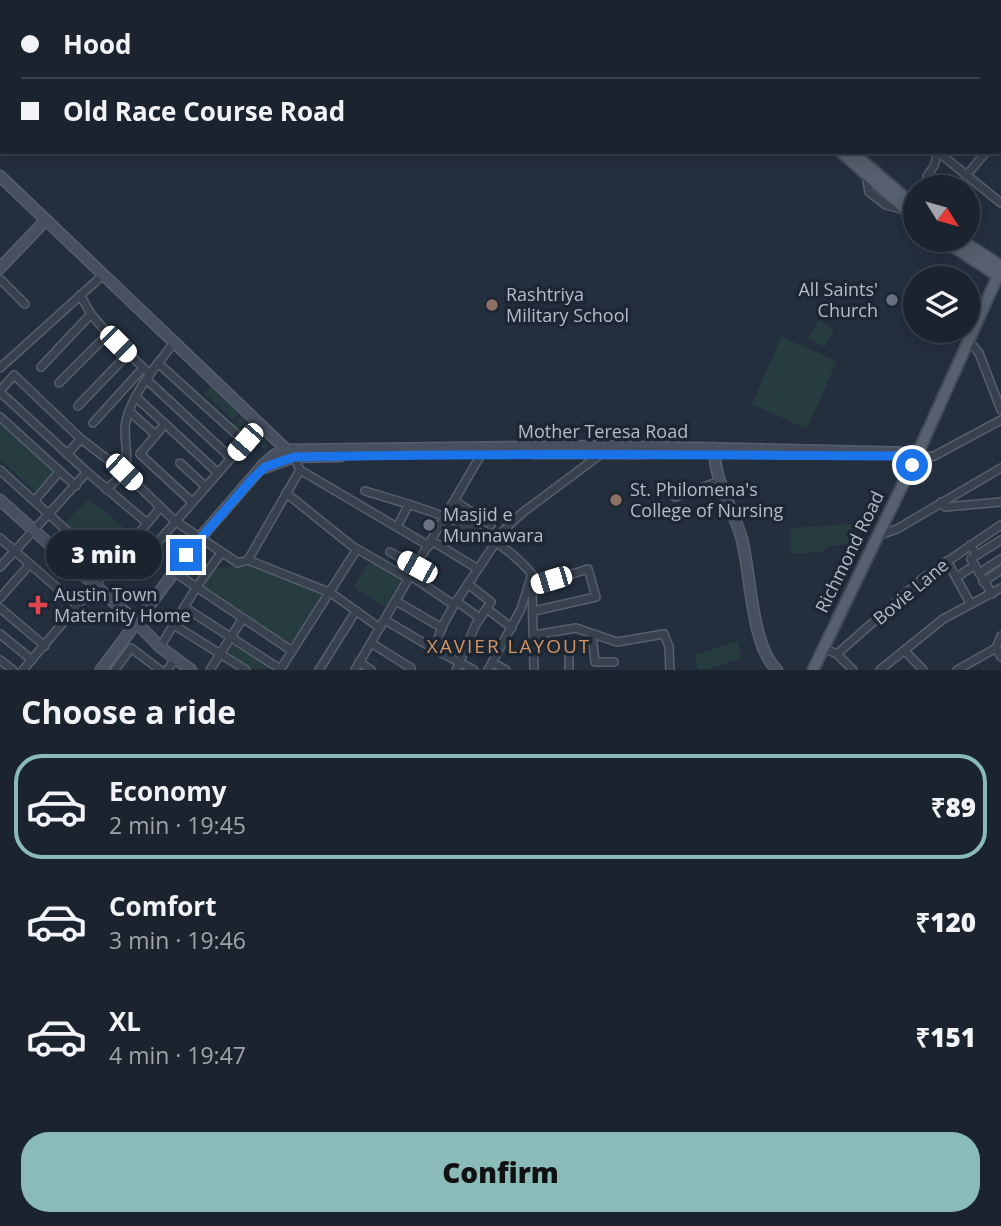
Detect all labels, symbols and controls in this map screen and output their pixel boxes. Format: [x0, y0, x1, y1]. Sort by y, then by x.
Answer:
text: Hood [63, 26, 132, 62]
text: Old Race Course Road [63, 93, 345, 129]
north arrow [903, 175, 980, 252]
map controls [903, 175, 980, 343]
button: layers [903, 266, 980, 343]
place label: All Saints' Church [798, 277, 878, 322]
place label: Rashtriya Military School [506, 282, 629, 327]
marker: All Saints' Church [884, 292, 900, 308]
marker: Rashtriya Military School [484, 297, 500, 313]
car [96, 322, 141, 366]
car [224, 419, 267, 465]
street label: Mother Teresa Road [518, 419, 688, 443]
route start [896, 449, 928, 481]
car [102, 450, 147, 494]
place label: St. Philomena's College of Nursing [630, 477, 784, 522]
street label: Richmond Road [809, 487, 889, 616]
marker: St. Philomena's College of Nursing [608, 492, 624, 508]
place label: Masjid e Munnawara [443, 502, 544, 547]
marker: Masjid e Munnawara [421, 517, 437, 533]
callout: 3 min [46, 530, 162, 580]
text: 3 min [71, 538, 137, 570]
route end [170, 539, 202, 571]
car [394, 548, 441, 586]
street label: Bovie Lane [868, 553, 953, 630]
car [528, 564, 575, 596]
place label: Austin Town Maternity Home [54, 582, 191, 627]
marker: Austin Town Maternity Home [28, 595, 48, 615]
district label: XAVIER LAYOUT [427, 633, 591, 659]
text: Choose a ride [21, 690, 236, 733]
text: Economy [109, 773, 227, 809]
icon: car [25, 775, 88, 838]
text: ₹89 [931, 789, 976, 825]
text: 2 min · 19:45 [109, 809, 246, 841]
text: Comfort [109, 888, 216, 924]
icon: car [25, 890, 88, 953]
text: ₹120 [915, 904, 976, 940]
text: 3 min · 19:46 [109, 924, 246, 956]
text: XL [109, 1003, 141, 1039]
icon: car [25, 1005, 88, 1068]
text: ₹151 [915, 1019, 976, 1055]
text: 4 min · 19:47 [109, 1039, 246, 1071]
button: Confirm [21, 1132, 980, 1212]

